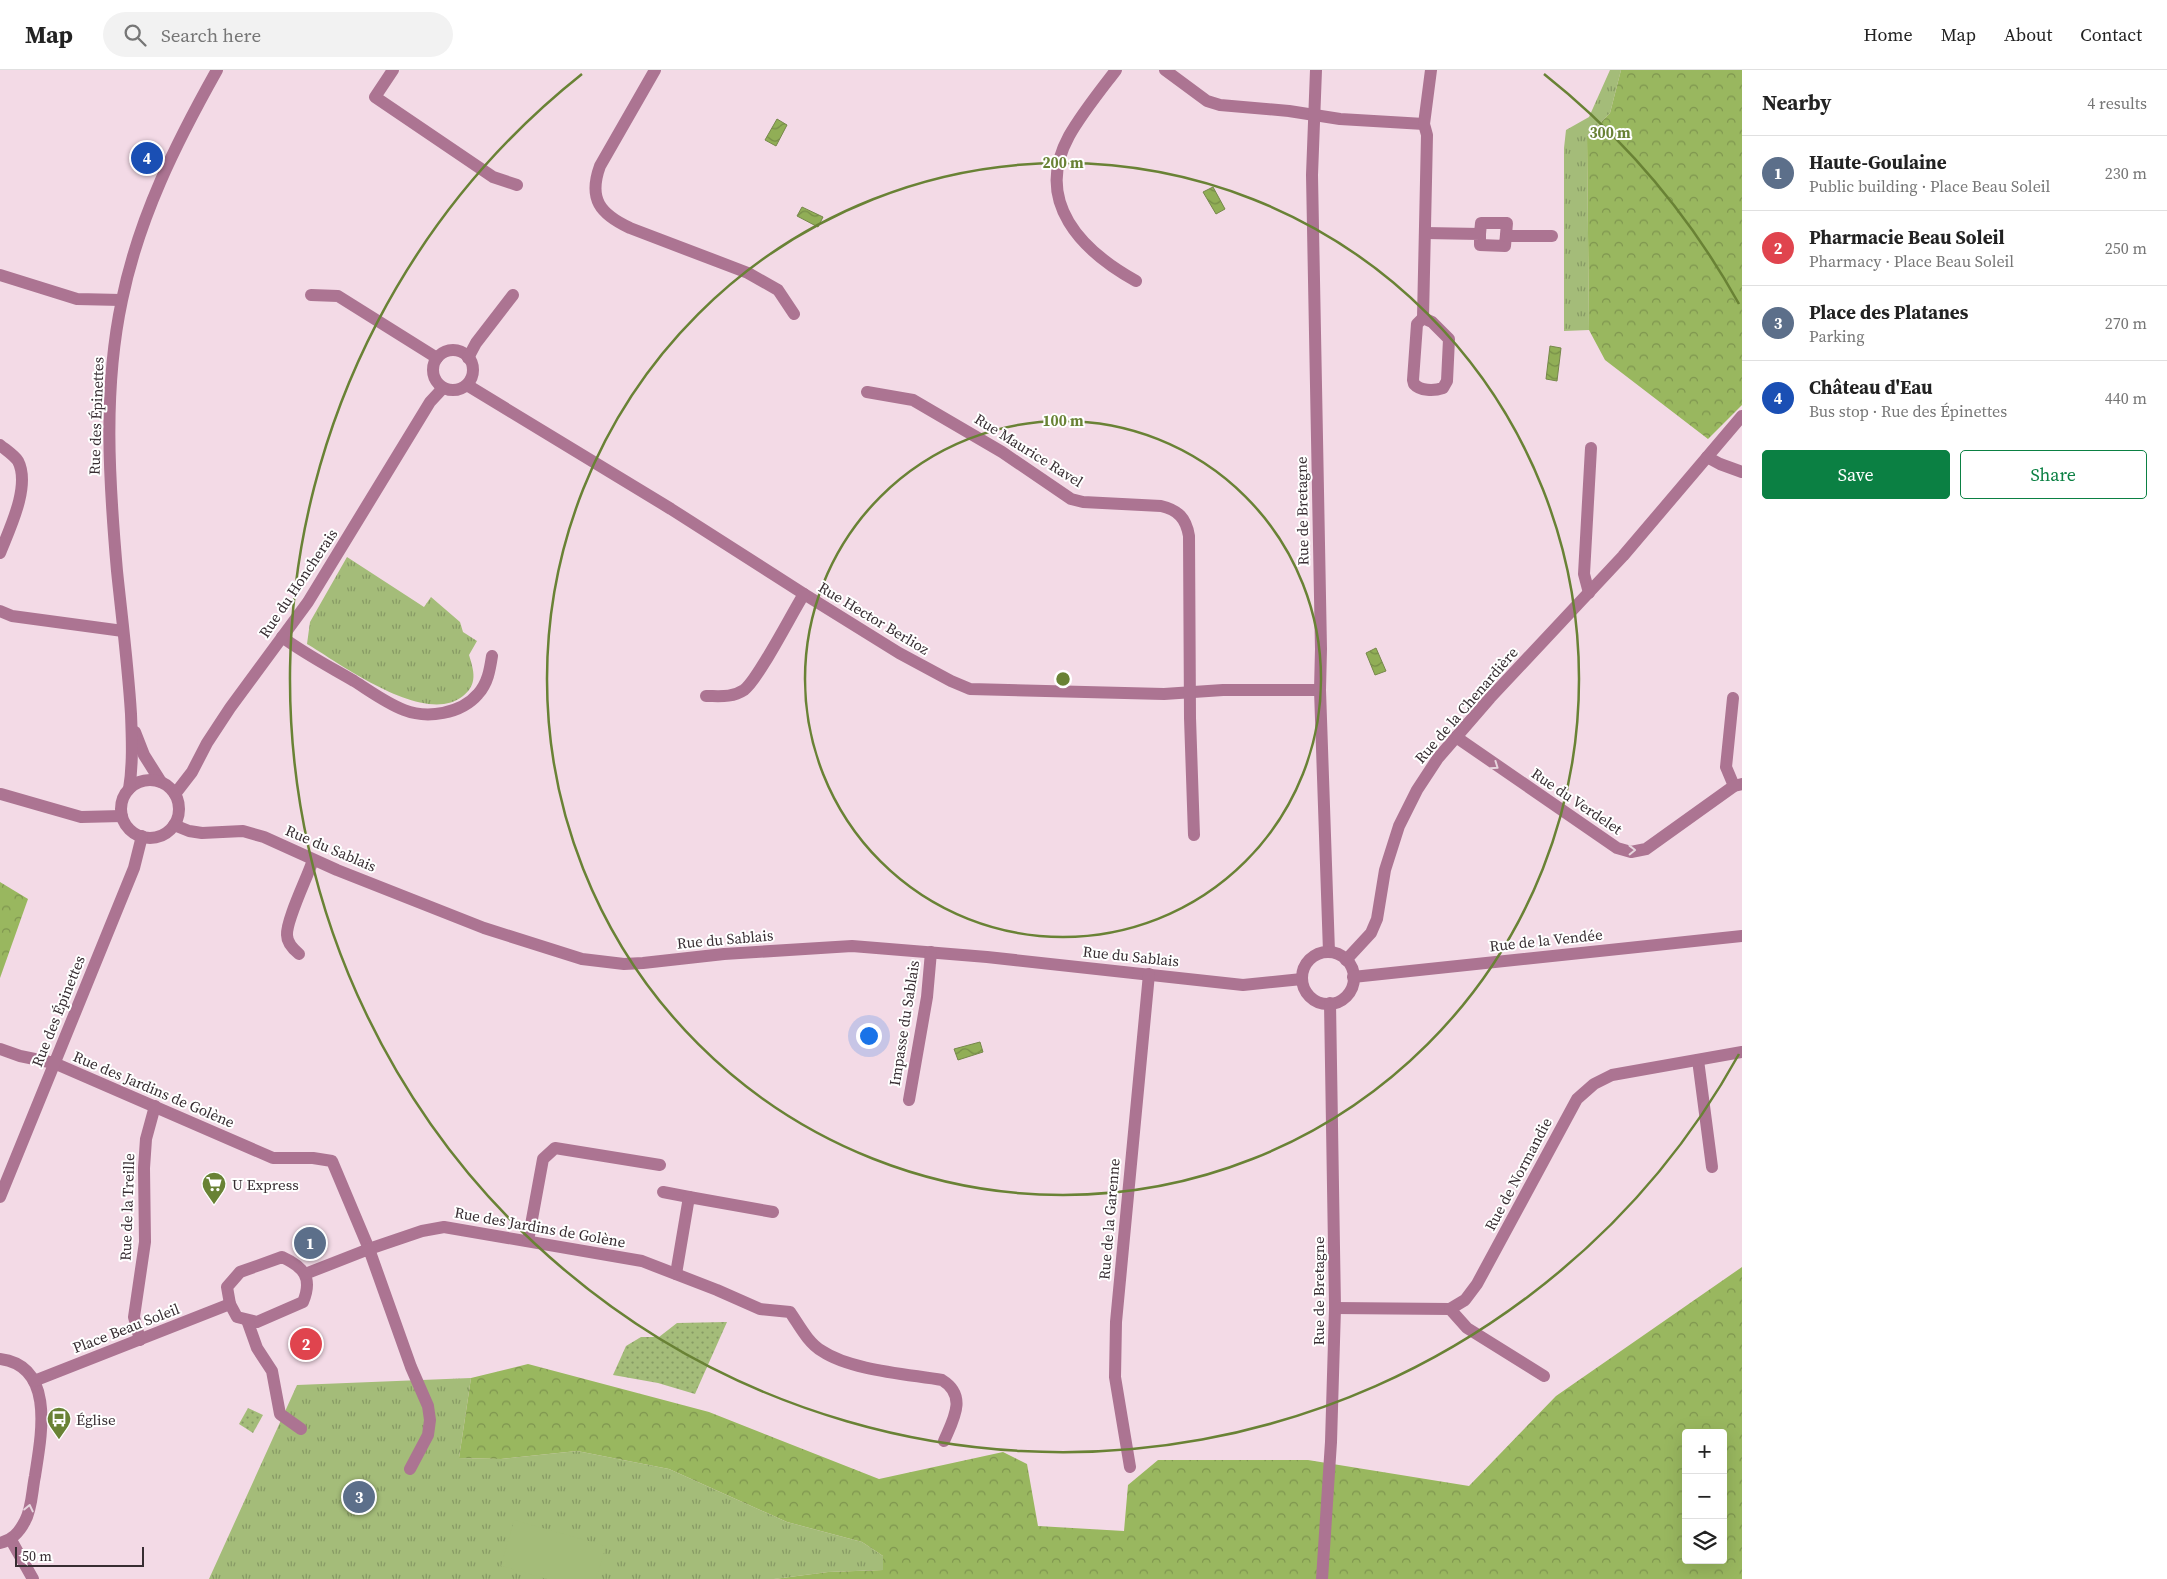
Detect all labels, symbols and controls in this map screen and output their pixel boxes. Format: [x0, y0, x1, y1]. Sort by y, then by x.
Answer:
search box [103, 12, 453, 57]
text: Map [25, 18, 73, 51]
icon: search [121, 21, 149, 49]
text: Search here [161, 22, 261, 48]
text: Home [1864, 22, 1913, 47]
text: Map [1941, 22, 1976, 47]
text: About [2004, 22, 2052, 47]
text: Contact [2080, 22, 2142, 47]
text: Nearby [1762, 88, 1832, 117]
text: 4 results [2087, 92, 2147, 114]
text: 300 m [1589, 122, 1631, 143]
pin: 4 [131, 139, 163, 177]
text: Haute-Goulaine [1809, 149, 1947, 175]
text: 200 m [1042, 152, 1084, 173]
text: 1 [1774, 162, 1782, 184]
text: 230 m [2105, 162, 2147, 184]
text: Public building · Place Beau Soleil [1809, 175, 2050, 197]
text: Pharmacie Beau Soleil [1809, 224, 2005, 250]
text: 2 [1774, 237, 1782, 259]
text: 250 m [2105, 237, 2147, 259]
text: Pharmacy · Place Beau Soleil [1809, 250, 2014, 272]
text: Place des Platanes [1809, 299, 1968, 325]
text: 3 [1774, 312, 1782, 334]
text: 270 m [2105, 312, 2147, 334]
text: Parking [1809, 325, 1865, 347]
street label: Rue des Épinettes [83, 357, 109, 475]
text: Château d'Eau [1809, 374, 1933, 400]
text: 4 [1774, 387, 1782, 409]
text: 440 m [2105, 387, 2147, 409]
text: Bus stop · Rue des Épinettes [1809, 400, 2007, 422]
street label: Rue Maurice Ravel [971, 408, 1088, 492]
text: 100 m [1042, 410, 1084, 431]
button: Save [1762, 450, 1950, 499]
button: Share [1960, 450, 2147, 499]
street label: Rue de Bretagne [1291, 456, 1313, 566]
street label: Rue du Honcherais [254, 524, 342, 642]
street label: Rue Hector Berlioz [815, 577, 934, 660]
street label: Rue de la Chenardière [1410, 642, 1523, 768]
centre of rings [1054, 670, 1072, 688]
one-way arrow [1490, 760, 1499, 769]
street label: Rue du Verdelet [1527, 763, 1627, 839]
street label: Rue du Sablais [282, 819, 380, 877]
one-way arrow [1629, 845, 1637, 855]
street label: Rue du Sablais [676, 924, 774, 954]
street label: Rue de la Vendée [1488, 924, 1604, 956]
street label: Rue du Sablais [1082, 941, 1180, 971]
street label: Rue des Épinettes [26, 952, 90, 1070]
street label: Impasse du Sablais [884, 959, 924, 1087]
your location [856, 1023, 882, 1049]
street label: Rue des Jardins de Golène [70, 1045, 238, 1133]
street label: Rue de Normandie [1479, 1113, 1557, 1234]
street label: Rue de la Treille [115, 1152, 139, 1261]
street label: Rue de la Garenne [1093, 1157, 1125, 1281]
supermarket icon: U Express [201, 1171, 227, 1205]
place label: U Express [232, 1174, 299, 1195]
street label: Rue des Jardins de Golène [453, 1202, 628, 1252]
pin: 1 [294, 1224, 326, 1262]
street label: Rue de Bretagne [1308, 1236, 1329, 1346]
street label: Place Beau Soleil [70, 1298, 183, 1358]
pin: 2 [290, 1325, 322, 1363]
bus stop icon: Église [46, 1406, 72, 1440]
place label: Église [76, 1409, 116, 1430]
map controls [1682, 1429, 1727, 1564]
button: + [1682, 1429, 1727, 1474]
button: − [1682, 1474, 1727, 1519]
pin: 3 [343, 1478, 375, 1516]
one-way arrow [23, 1504, 34, 1512]
button: layers [1682, 1519, 1727, 1564]
scale bar [15, 1544, 144, 1567]
text: 50 m [22, 1546, 52, 1566]

